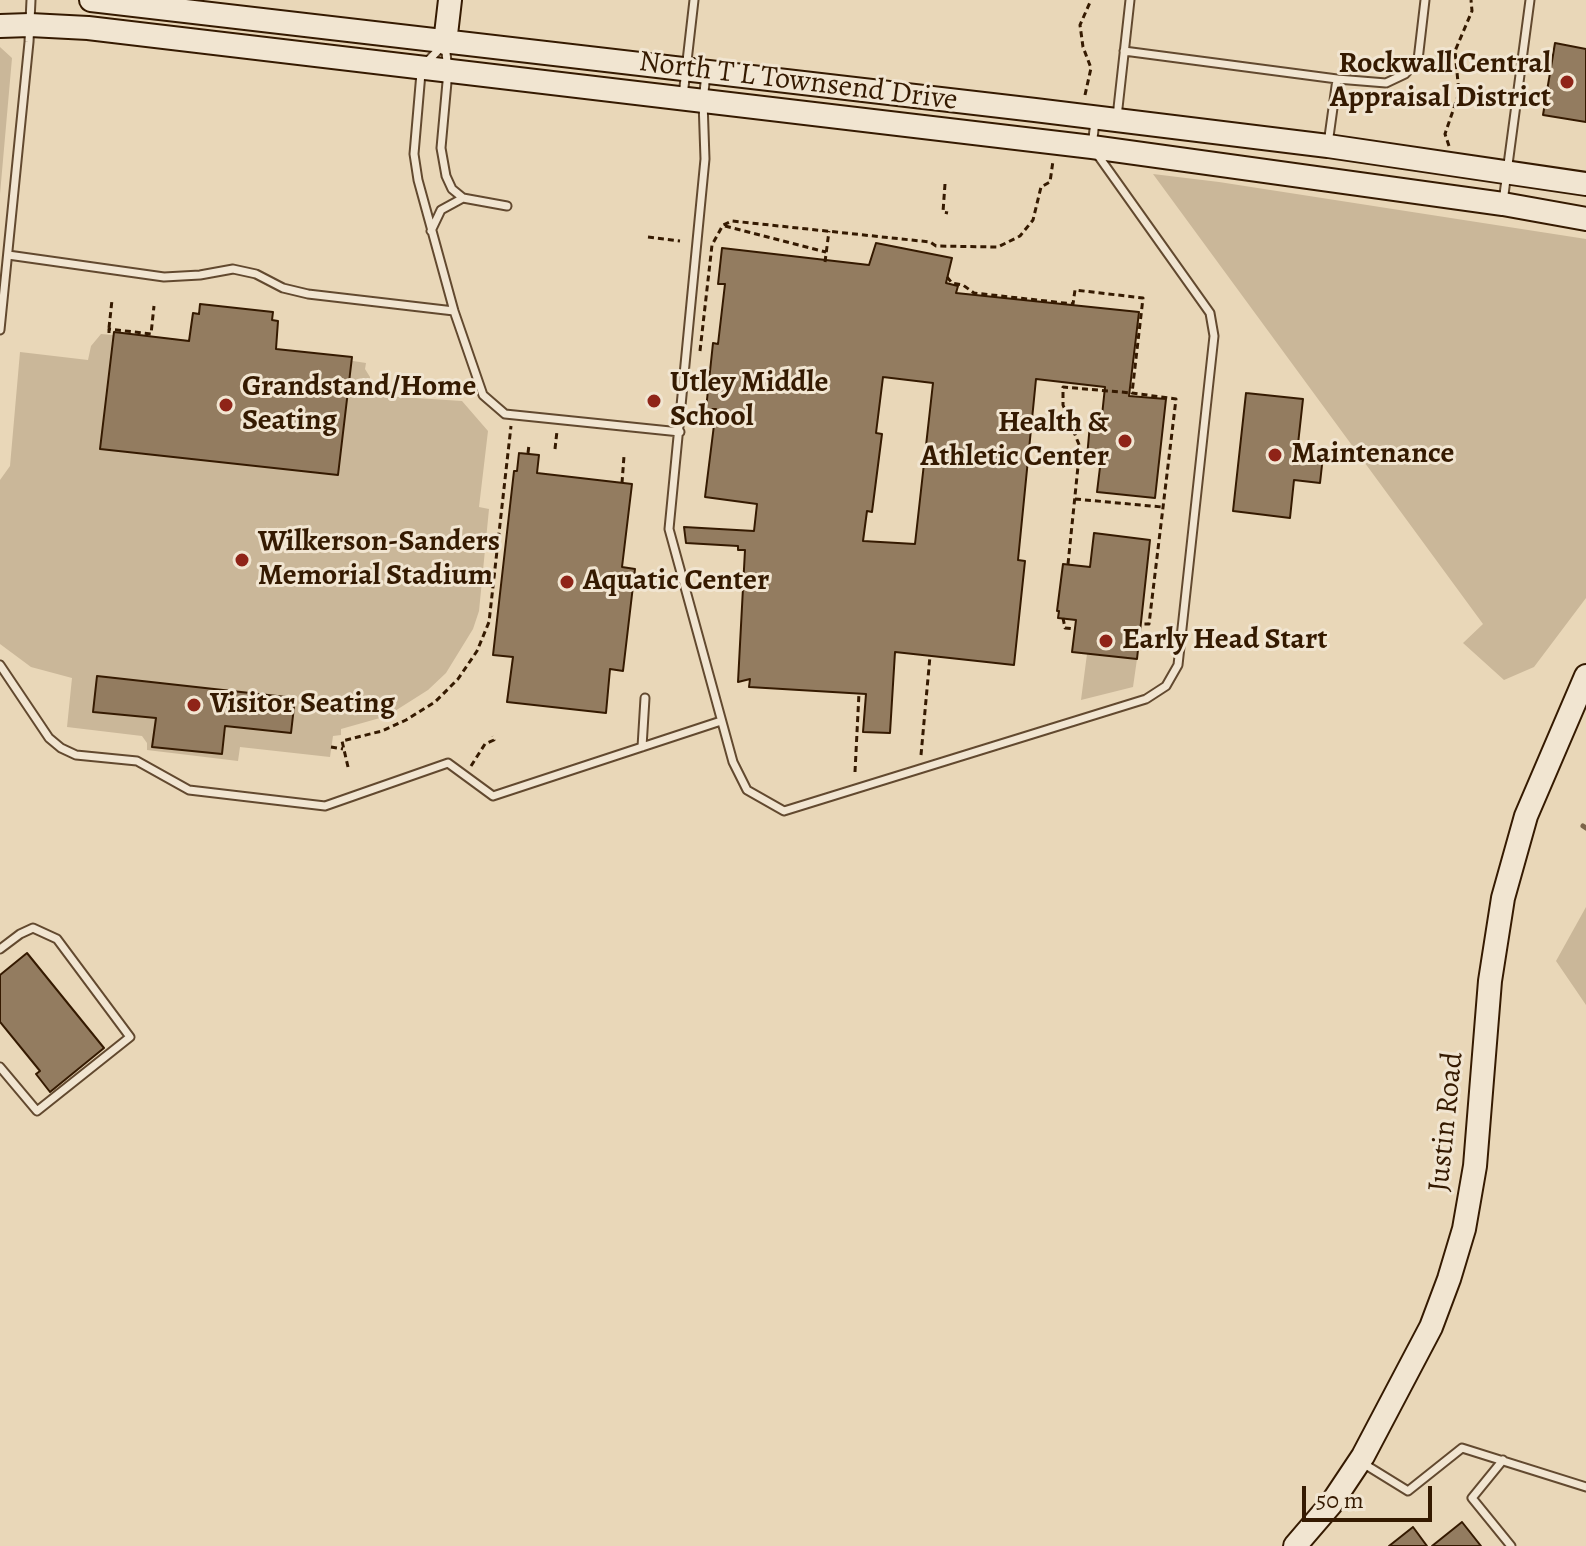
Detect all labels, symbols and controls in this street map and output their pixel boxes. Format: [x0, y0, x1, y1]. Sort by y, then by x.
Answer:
street label: North T L Townsend Drive [637, 45, 959, 119]
place label: Rockwall Central Appraisal District [1330, 47, 1551, 118]
marker: Rockwall Central Appraisal District [1558, 73, 1576, 91]
place label: Utley Middle School [670, 366, 828, 436]
place label: Grandstand/Home Seating [242, 370, 476, 440]
marker: Utley Middle School [645, 392, 663, 410]
marker: Grandstand/Home Seating [217, 396, 235, 414]
place label: Health & Athletic Center [920, 406, 1109, 476]
marker: Health & Athletic Center [1116, 432, 1134, 450]
place label: Maintenance [1291, 437, 1454, 473]
marker: Maintenance [1266, 446, 1284, 464]
place label: Wilkerson-Sanders Memorial Stadium [258, 525, 500, 596]
marker: Wilkerson-Sanders Memorial Stadium [233, 551, 251, 569]
place label: Aquatic Center [583, 564, 769, 600]
marker: Aquatic Center [558, 573, 576, 591]
place label: Early Head Start [1122, 623, 1327, 659]
marker: Early Head Start [1097, 632, 1115, 650]
place label: Visitor Seating [210, 687, 395, 723]
marker: Visitor Seating [185, 696, 203, 714]
street label: Justin Road [1422, 1050, 1472, 1194]
scale bar [1306, 1470, 1436, 1520]
text: 50 m [1316, 1484, 1364, 1516]

